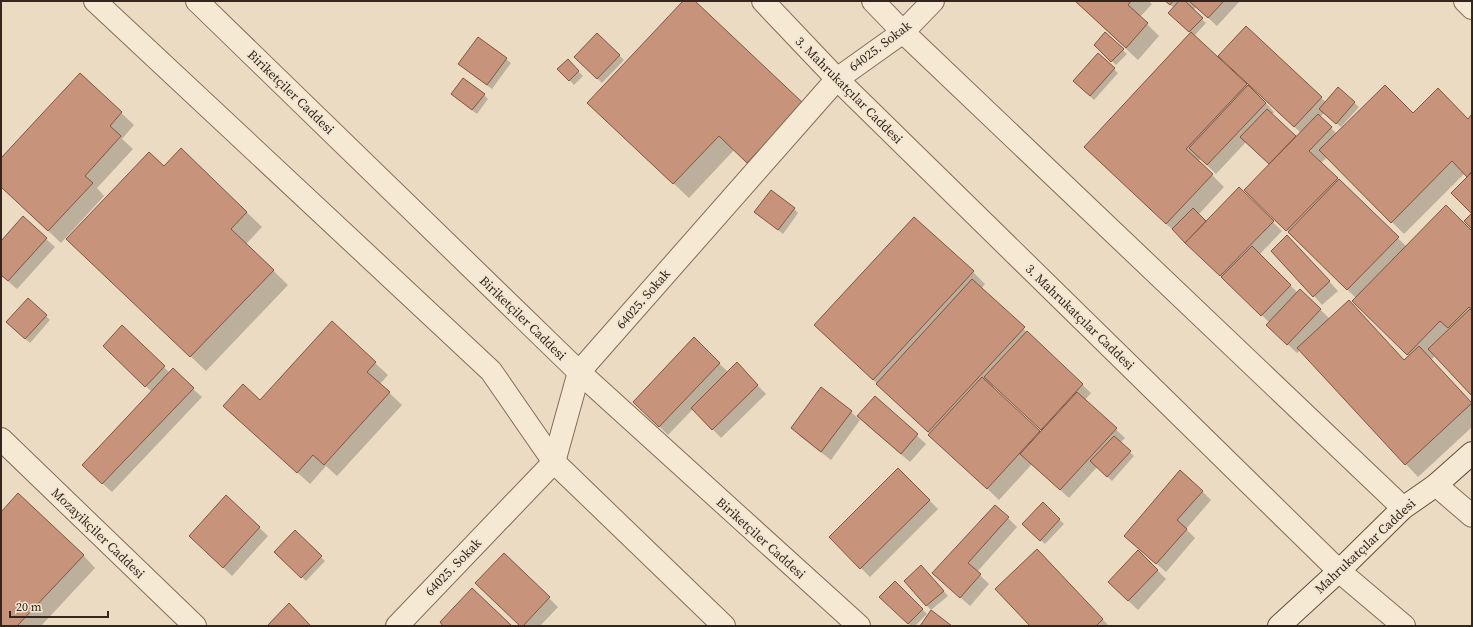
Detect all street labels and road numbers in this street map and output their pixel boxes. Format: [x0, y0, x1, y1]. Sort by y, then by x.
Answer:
street label: 64025. Sokak [845, 16, 915, 75]
street label: 3. Mahrukatçılar Caddesi [792, 33, 906, 147]
street label: Biriketçiler Caddesi [244, 46, 338, 138]
street label: 3. Mahrukatçılar Caddesi [1022, 260, 1138, 374]
street label: 64025. Sokak [612, 265, 674, 332]
street label: Biriketçiler Caddesi [476, 272, 570, 364]
street label: Mozayikçiler Caddesi [48, 484, 148, 582]
street label: Biriketçiler Caddesi [713, 494, 809, 583]
street label: Mahrukatçılar Caddesi [1311, 495, 1419, 597]
street label: 64025. Sokak [421, 534, 485, 599]

